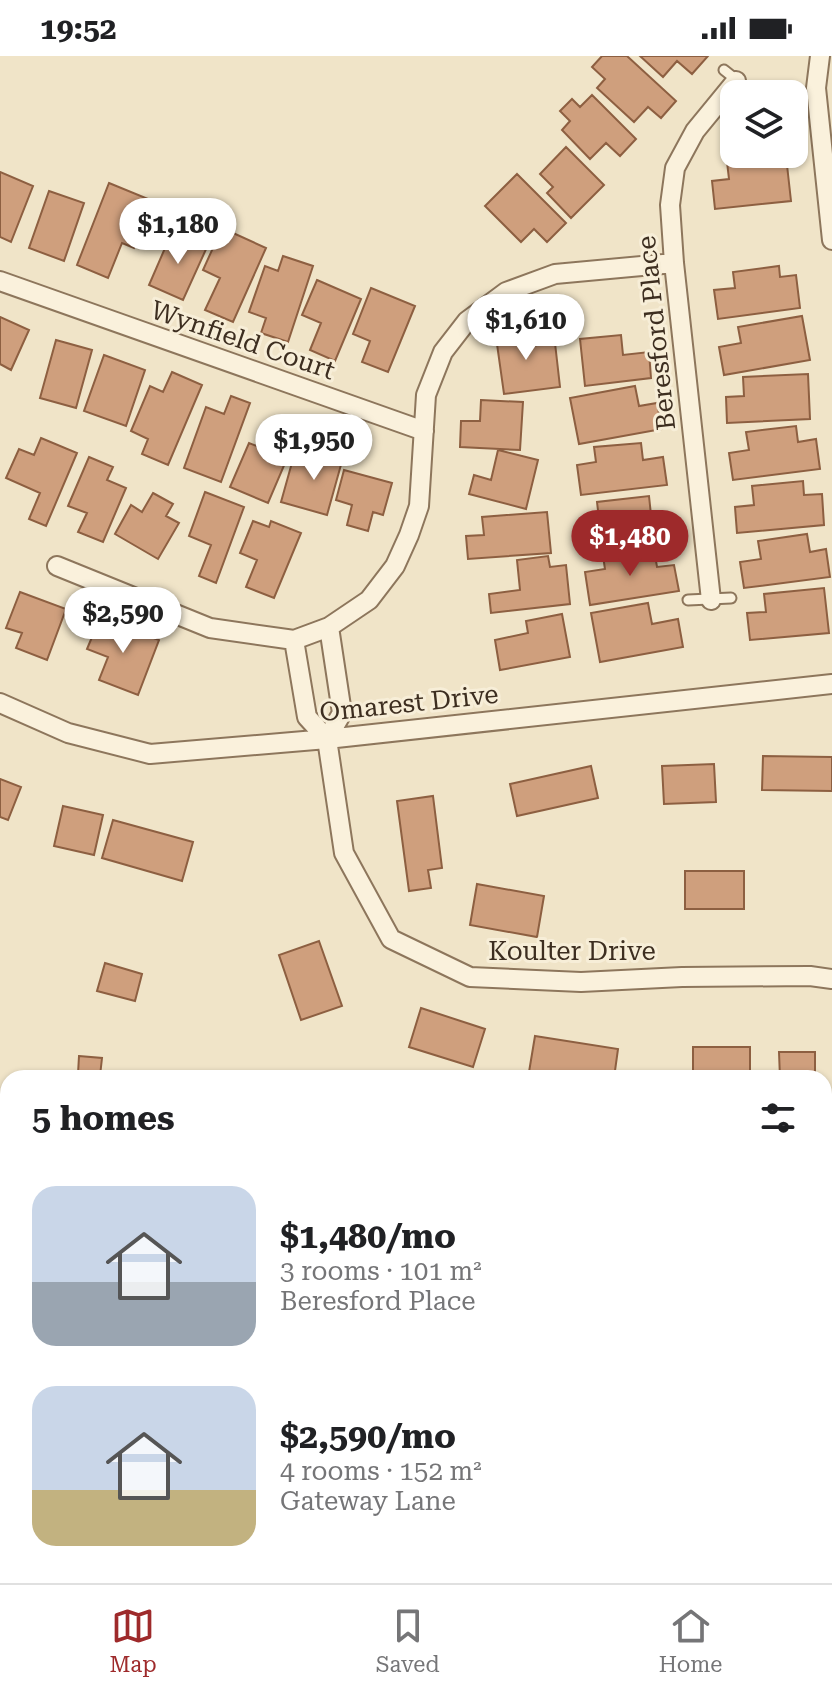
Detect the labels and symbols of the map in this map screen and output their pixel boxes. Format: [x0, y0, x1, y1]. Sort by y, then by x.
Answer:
pin: $1,180 [113, 198, 243, 266]
street label: Beresford Place [631, 234, 681, 432]
street label: Wynfield Court [147, 294, 339, 386]
pin: $1,610 [461, 294, 591, 362]
pin: $1,950 [249, 414, 379, 482]
pin: $1,480 [565, 510, 695, 578]
pin: $2,590 [58, 587, 188, 655]
street label: Omarest Drive [318, 679, 500, 727]
street label: Koulter Drive [488, 936, 656, 966]

